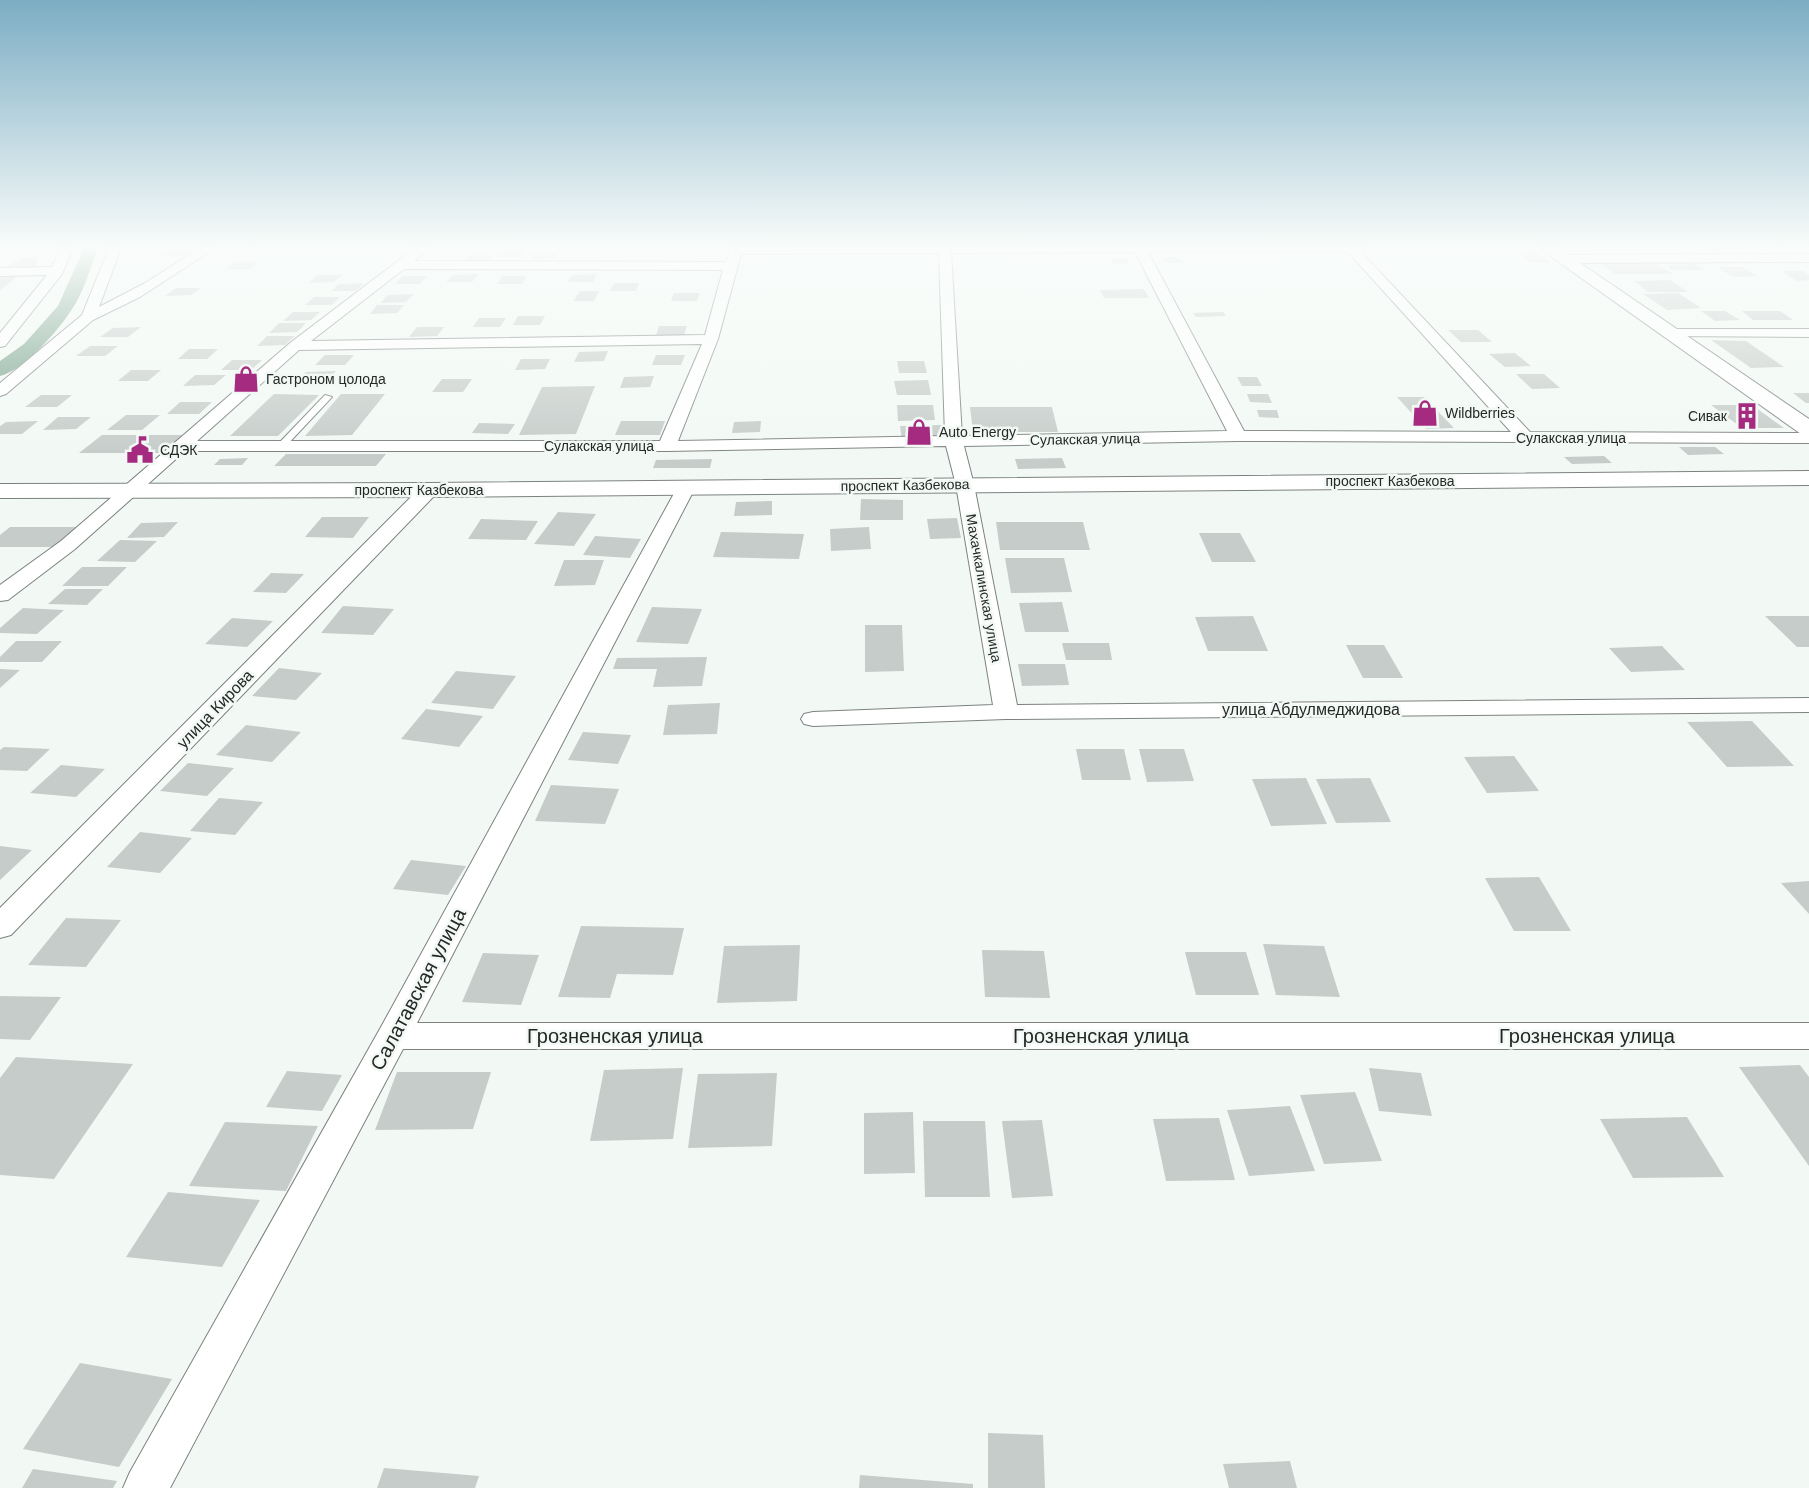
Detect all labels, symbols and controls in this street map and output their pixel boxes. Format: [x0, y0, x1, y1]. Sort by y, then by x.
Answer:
shop icon: Гастроном цолода [231, 364, 261, 394]
place label: Гастроном цолода [266, 371, 386, 387]
shop icon: Wildberries [1410, 398, 1440, 428]
building icon: Сивак [1732, 401, 1762, 431]
place label: Wildberries [1445, 405, 1515, 421]
place label: Сивак [1688, 408, 1728, 424]
shop icon: Auto Energy [904, 417, 934, 447]
place label: Auto Energy [939, 424, 1016, 440]
street label: Сулакская улица [1030, 430, 1140, 448]
street label: Сулакская улица [1516, 430, 1626, 446]
public building icon: СДЭК [125, 435, 155, 465]
street label: Сулакская улица [544, 438, 654, 454]
place label: СДЭК [160, 442, 198, 458]
street label: проспект Казбекова [1326, 473, 1455, 489]
street label: проспект Казбекова [840, 476, 970, 494]
street label: проспект Казбекова [355, 482, 484, 498]
street label: Махачкалинская улица [963, 513, 1005, 664]
street label: улица Кирова [174, 666, 257, 751]
street label: улица Абдулмеджидова [1222, 701, 1400, 718]
street label: Салатавская улица [366, 903, 470, 1074]
street label: Грозненская улица [527, 1025, 704, 1047]
street label: Грозненская улица [1013, 1025, 1190, 1047]
street label: Грозненская улица [1499, 1025, 1676, 1047]

